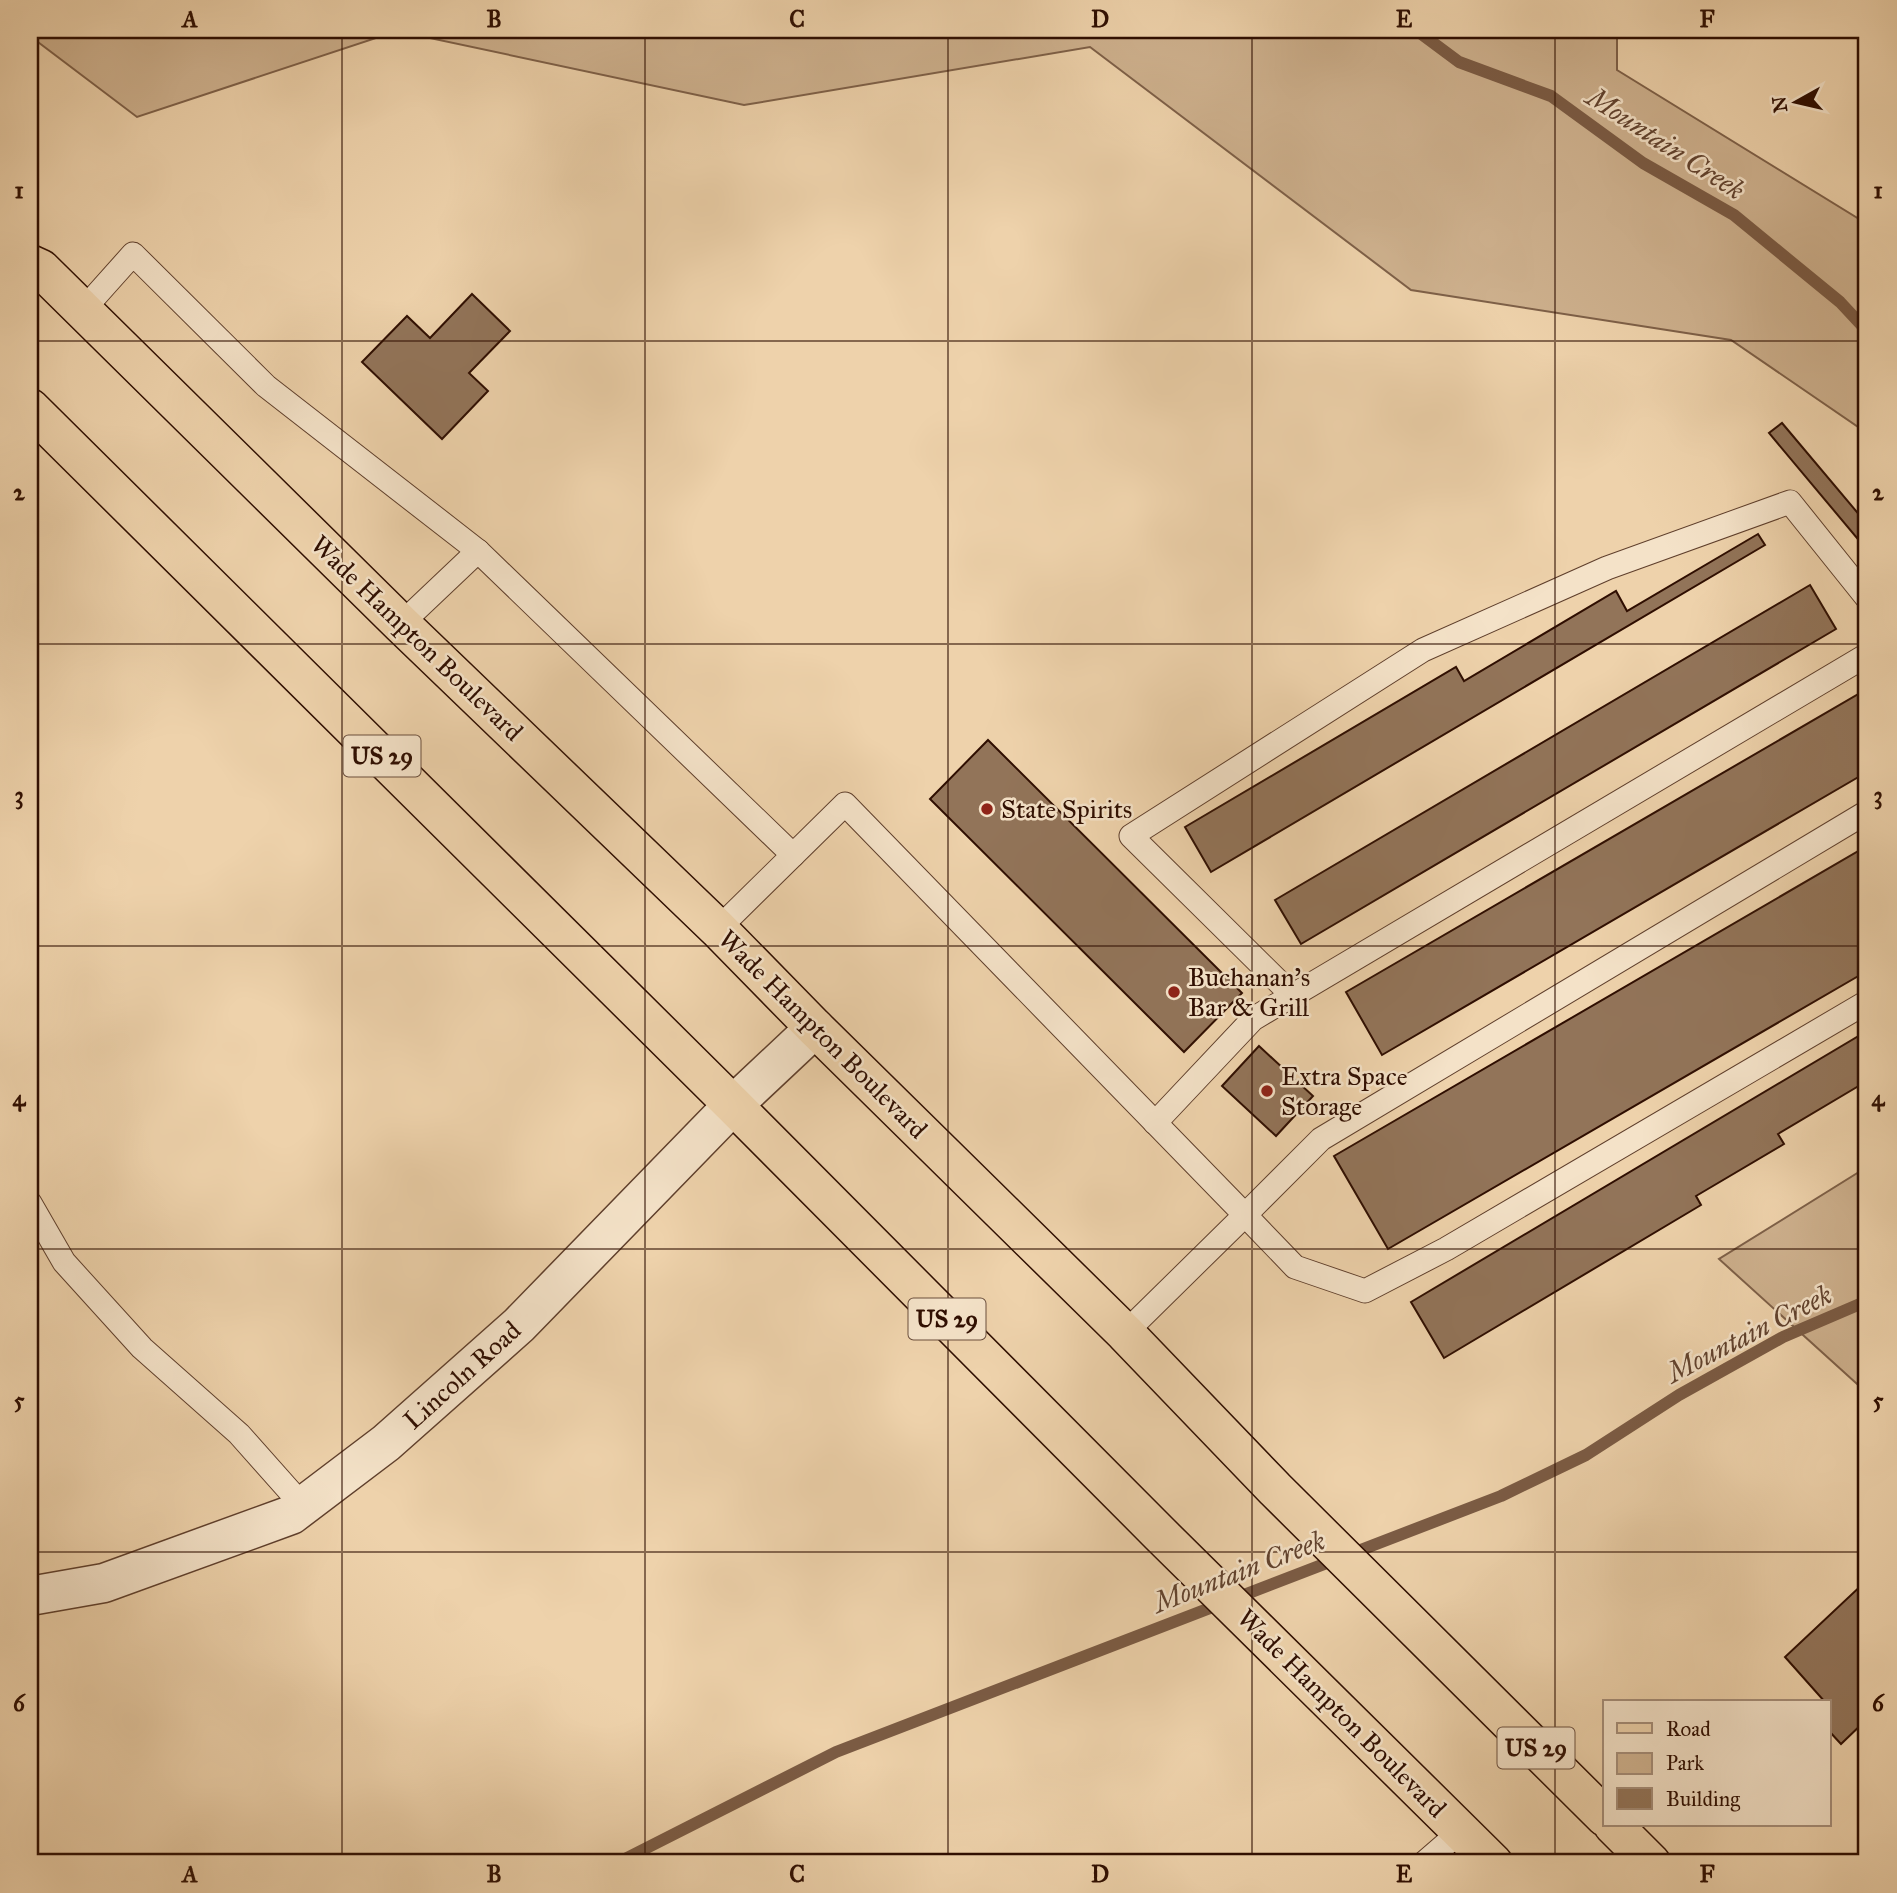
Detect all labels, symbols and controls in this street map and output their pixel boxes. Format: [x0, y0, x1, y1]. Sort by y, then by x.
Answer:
text: A [180, 5, 198, 33]
text: B [486, 5, 502, 33]
text: C [789, 5, 805, 33]
text: D [1091, 5, 1109, 33]
text: E [1396, 5, 1413, 33]
text: F [1699, 5, 1715, 33]
north arrow [1760, 66, 1830, 136]
water label: Mountain Creek [1578, 78, 1752, 208]
text: N [1767, 95, 1792, 114]
text: 1 [14, 176, 24, 204]
text: 1 [1873, 176, 1883, 204]
text: 2 [13, 478, 25, 506]
text: 2 [1872, 478, 1884, 506]
street label: Wade Hampton Boulevard [304, 528, 530, 748]
road number: US 29 [344, 736, 420, 776]
text: 3 [14, 781, 24, 810]
text: 3 [1873, 781, 1883, 810]
place label: State Spirits [1001, 793, 1132, 825]
marker: State Spirits [979, 801, 995, 817]
street label: Wade Hampton Boulevard [712, 923, 934, 1145]
place label: Buchanan’s Bar & Grill [1188, 961, 1310, 1023]
marker: Buchanan’s Bar & Grill [1166, 984, 1182, 1000]
place label: Extra Space Storage [1281, 1060, 1408, 1122]
marker: Extra Space Storage [1259, 1083, 1275, 1099]
text: 4 [13, 1084, 27, 1112]
text: 4 [1872, 1084, 1886, 1112]
water label: Mountain Creek [1658, 1277, 1838, 1391]
road number: US 29 [908, 1298, 986, 1339]
street label: Lincoln Road [397, 1314, 527, 1436]
text: 5 [14, 1386, 25, 1414]
text: 5 [1873, 1386, 1884, 1414]
water label: Mountain Creek [1146, 1523, 1330, 1621]
street label: Wade Hampton Boulevard [1231, 1602, 1453, 1824]
text: 6 [13, 1689, 26, 1717]
text: 6 [1872, 1689, 1885, 1717]
legend [1603, 1700, 1830, 1826]
text: Road [1666, 1716, 1711, 1742]
road number: US 29 [1498, 1728, 1574, 1768]
text: Park [1666, 1750, 1704, 1776]
text: Building [1666, 1786, 1740, 1812]
text: A [180, 1860, 198, 1888]
text: B [486, 1860, 502, 1888]
text: C [789, 1860, 805, 1888]
text: D [1091, 1860, 1109, 1888]
text: E [1396, 1860, 1413, 1888]
text: F [1699, 1860, 1715, 1888]

